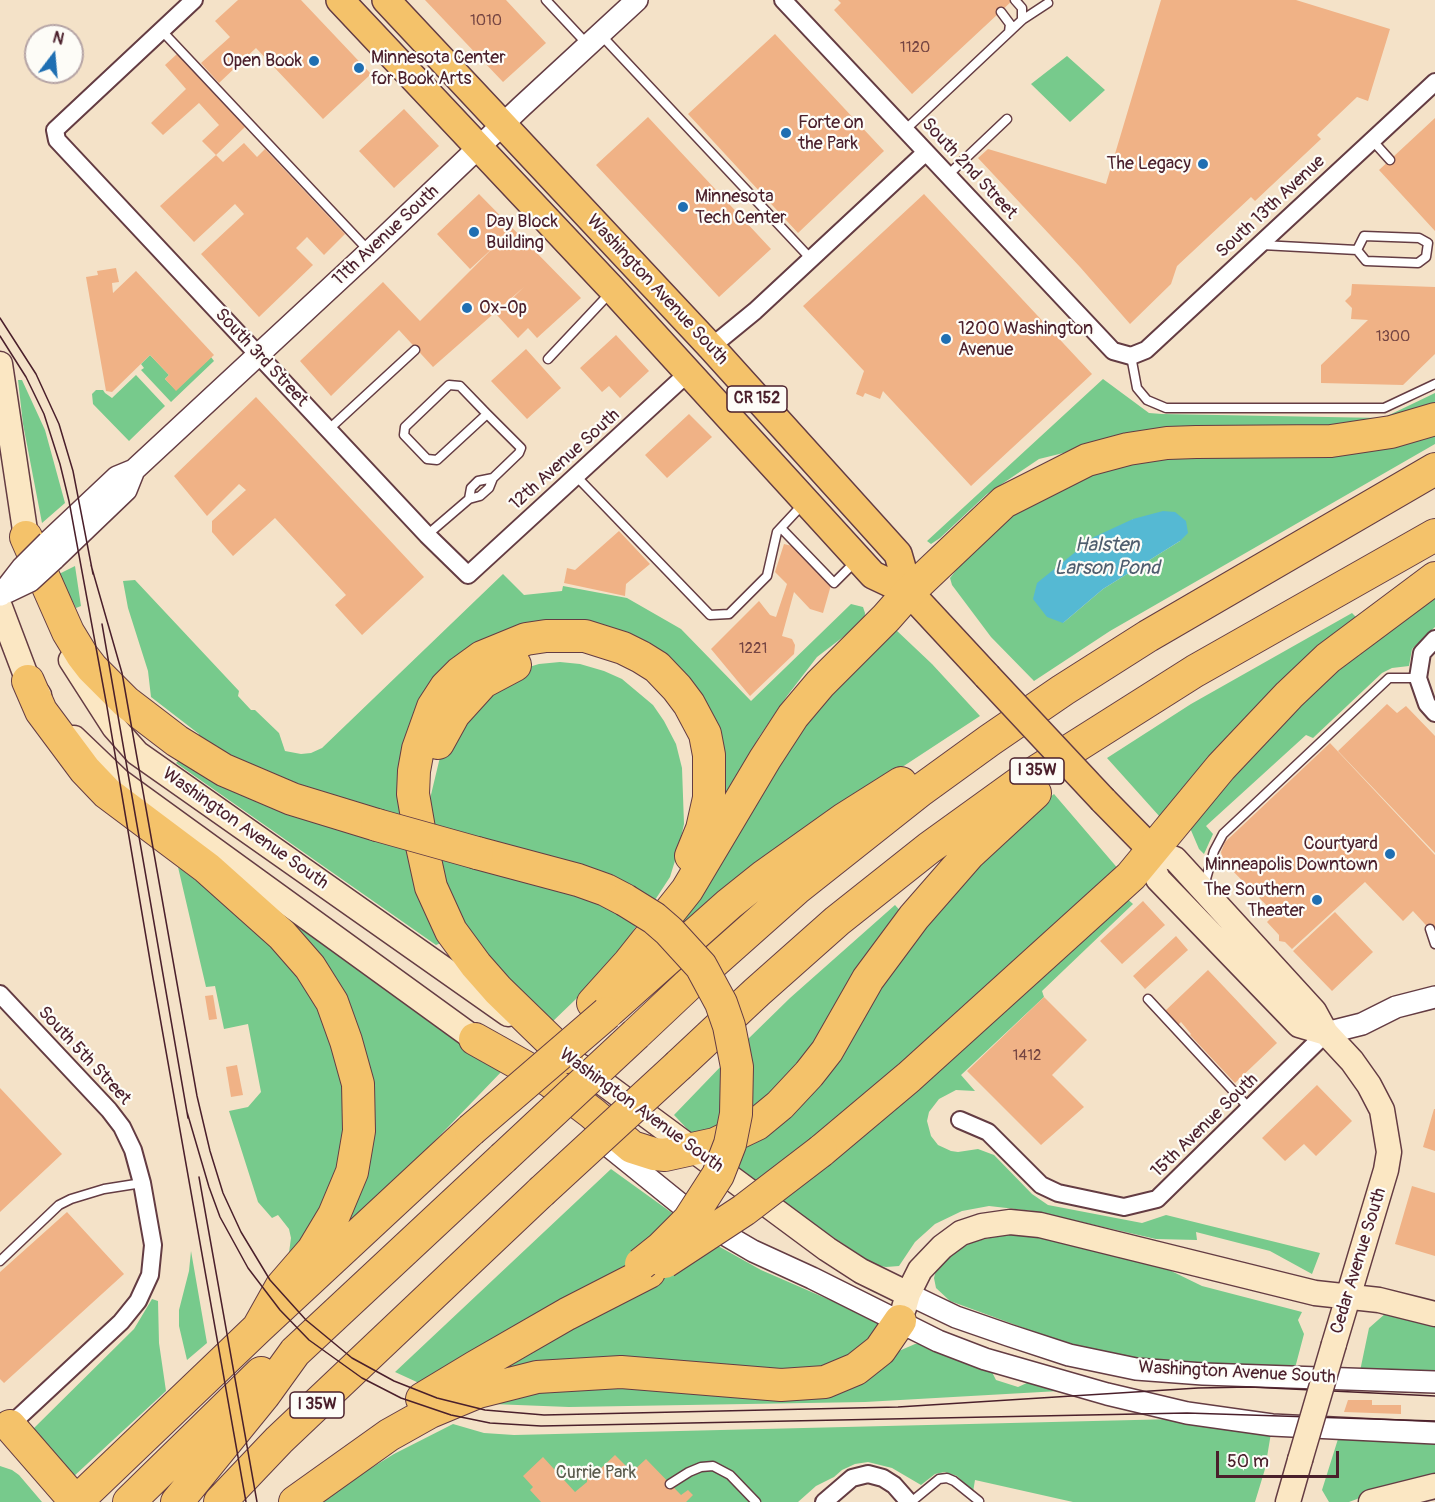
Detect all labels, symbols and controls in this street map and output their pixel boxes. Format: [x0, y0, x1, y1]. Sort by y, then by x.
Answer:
house number: 1010 [470, 12, 502, 30]
north arrow [24, 24, 84, 84]
text: N [50, 28, 66, 50]
house number: 1120 [900, 39, 930, 57]
place label: Minnesota Center for Book Arts [371, 47, 506, 90]
place label: Open Book [222, 50, 302, 72]
marker: Open Book [307, 54, 321, 68]
marker: Minnesota Center for Book Arts [352, 61, 366, 75]
place label: Forte on the Park [798, 112, 864, 154]
street label: South 2nd Street [917, 114, 1021, 224]
marker: Forte on the Park [779, 126, 793, 140]
street label: South 13th Avenue [1212, 151, 1330, 263]
place label: The Legacy [1107, 153, 1191, 175]
marker: The Legacy [1196, 157, 1210, 171]
street label: 11th Avenue South [328, 181, 444, 291]
place label: Minnesota Tech Center [695, 186, 786, 228]
marker: Minnesota Tech Center [676, 200, 690, 214]
street label: Washington Avenue South [582, 210, 732, 370]
place label: Day Block Building [486, 211, 558, 254]
marker: Day Block Building [467, 225, 481, 239]
place label: Ox-Op [479, 297, 527, 319]
marker: Ox-Op [460, 301, 474, 315]
street label: South 3rd Street [210, 304, 312, 412]
place label: 1200 Washington Avenue [958, 318, 1093, 360]
house number: 1300 [1376, 328, 1410, 346]
marker: 1200 Washington Avenue [939, 332, 953, 346]
road number: CR 152 [727, 386, 787, 412]
street label: 12th Avenue South [505, 405, 625, 515]
water label: Halsten Larson Pond [1054, 534, 1160, 581]
house number: 1221 [739, 640, 767, 658]
road number: I 35W [1010, 758, 1064, 784]
street label: Washington Avenue South [158, 763, 332, 895]
place label: Courtyard Minneapolis Downtown [1205, 833, 1378, 876]
marker: Courtyard Minneapolis Downtown [1383, 847, 1397, 861]
place label: The Southern Theater [1203, 879, 1305, 922]
marker: The Southern Theater [1310, 893, 1324, 907]
street label: South 5th Street [33, 1002, 135, 1110]
street label: Washington Avenue South [555, 1044, 727, 1178]
house number: 1412 [1013, 1047, 1041, 1065]
street label: 15th Avenue South [1147, 1069, 1263, 1183]
street label: Cedar Avenue South [1327, 1185, 1391, 1337]
street label: Washington Avenue South [1138, 1357, 1336, 1389]
road number: I 35W [290, 1392, 344, 1418]
scale bar [1219, 1439, 1342, 1477]
text: 50 m [1227, 1450, 1269, 1473]
park label: Currie Park [556, 1462, 636, 1484]

